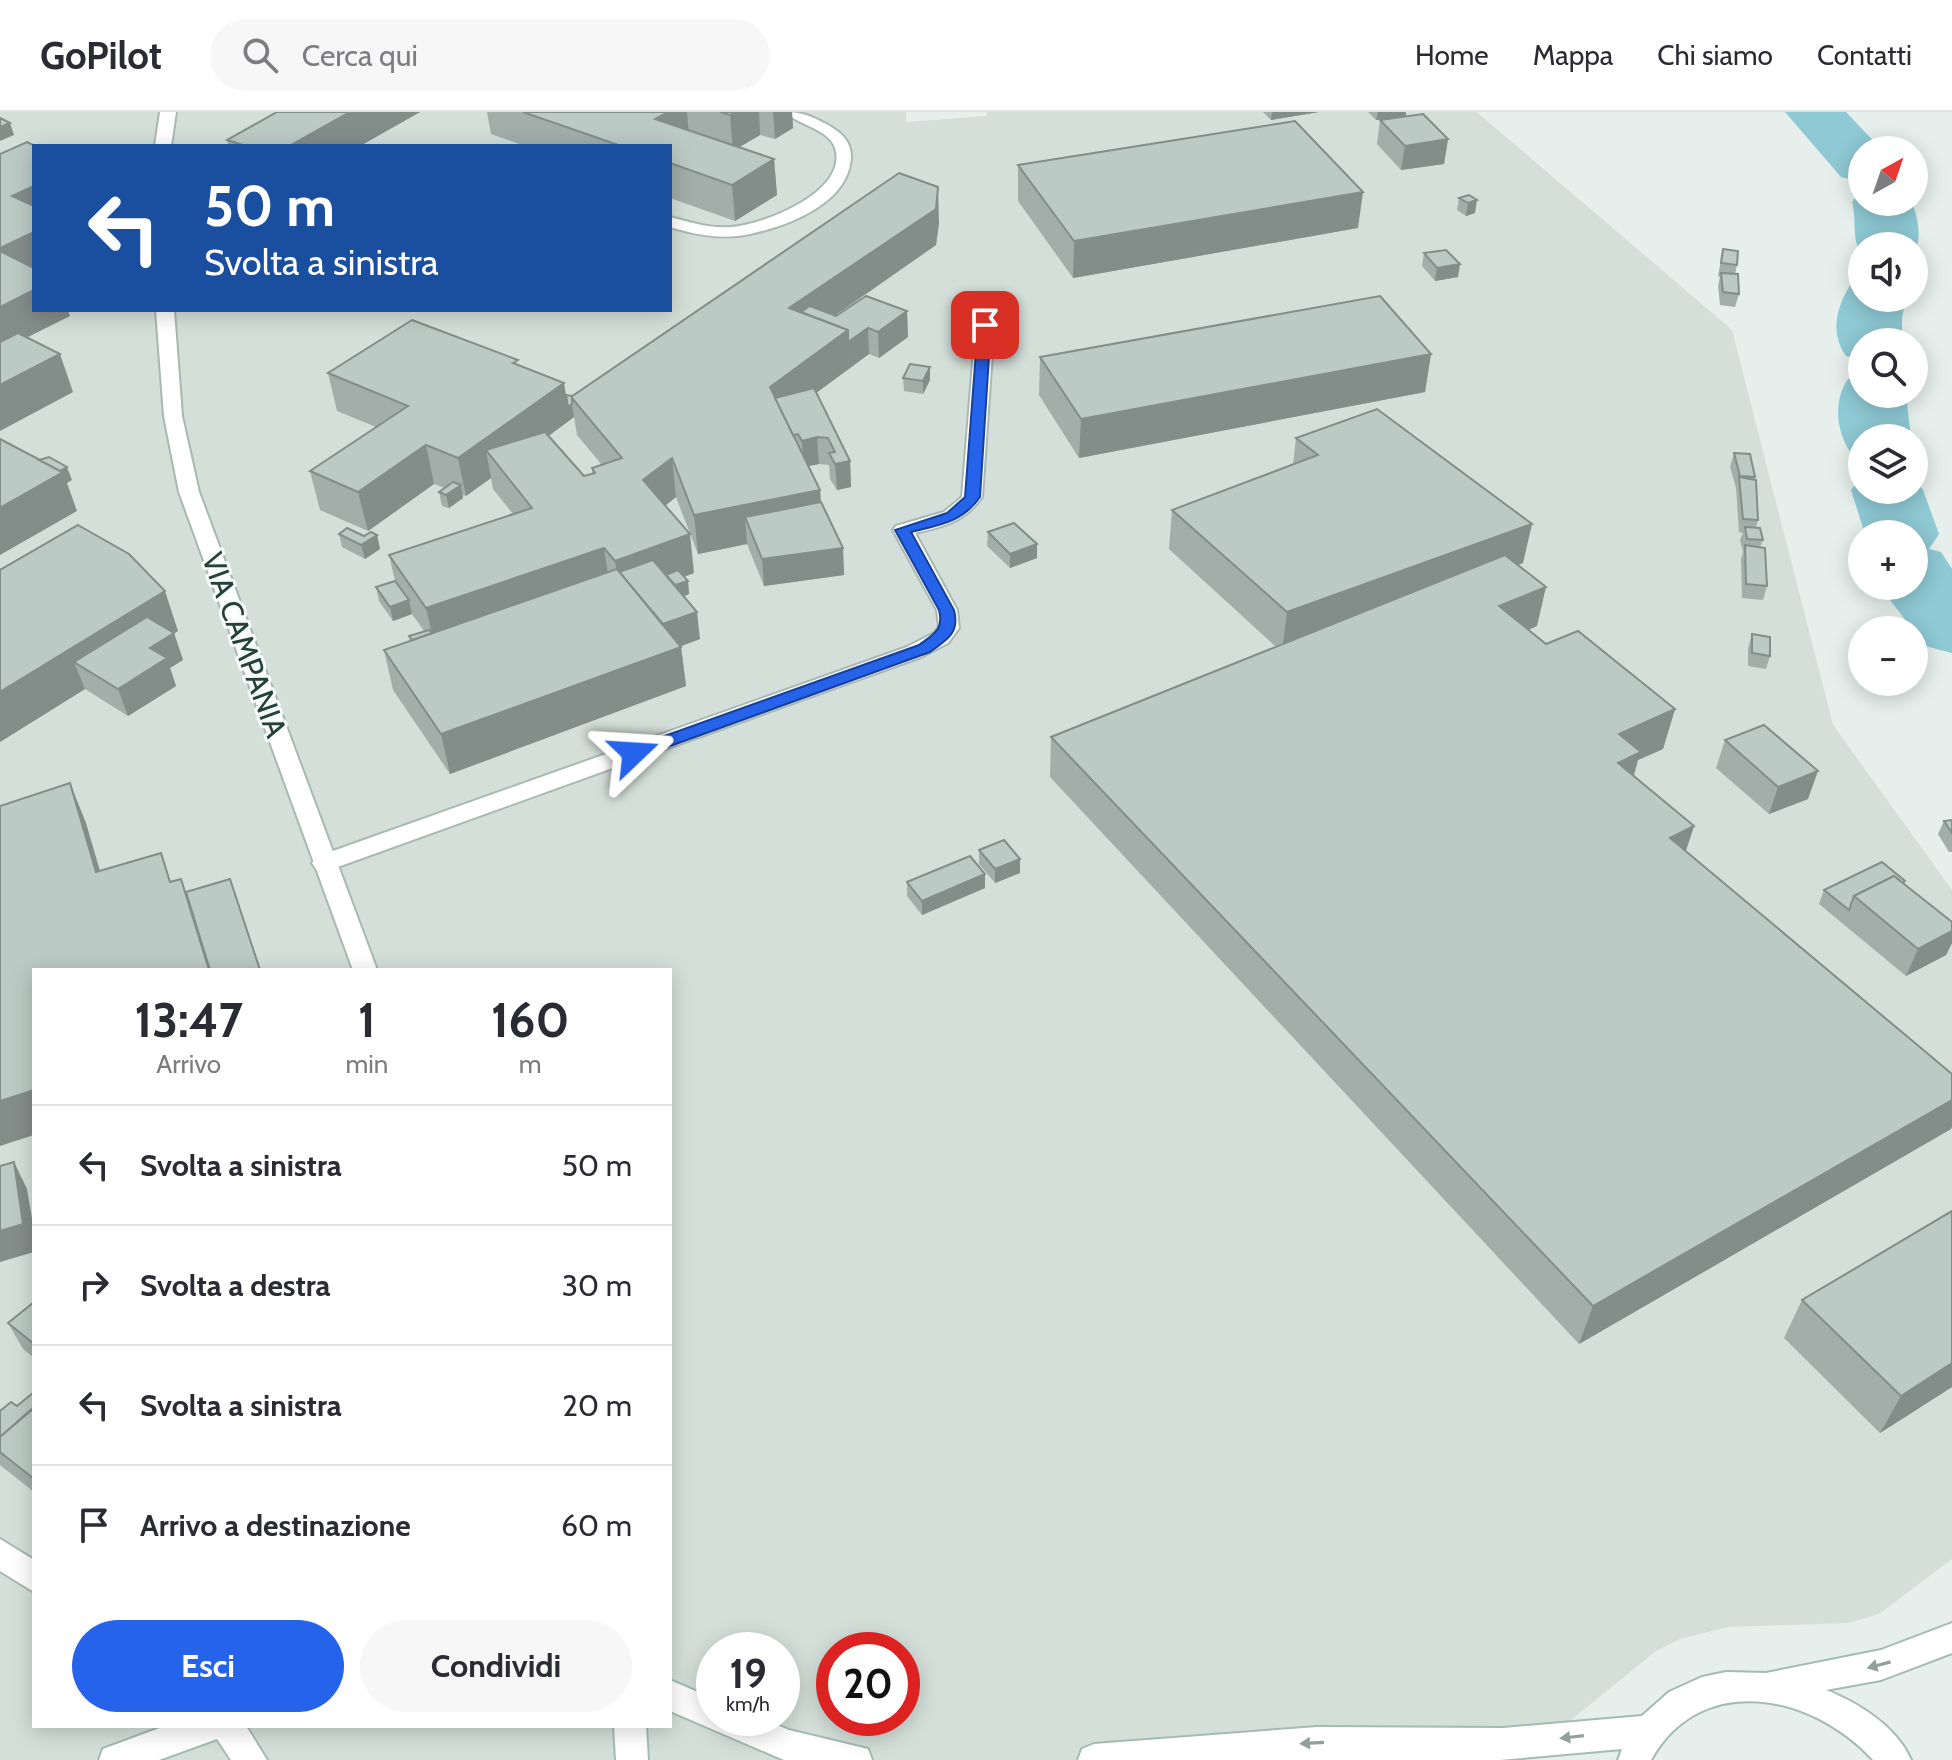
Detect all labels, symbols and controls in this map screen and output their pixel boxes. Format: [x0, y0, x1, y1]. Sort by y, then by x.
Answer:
search box [210, 19, 770, 91]
text: GoPilot [40, 32, 162, 79]
icon: search [238, 33, 282, 77]
text: Cerca qui [302, 37, 418, 74]
text: Home [1415, 38, 1489, 72]
text: Mappa [1533, 38, 1613, 72]
text: Chi siamo [1657, 38, 1773, 72]
text: Contatti [1817, 38, 1912, 72]
north arrow [1848, 136, 1928, 216]
map controls [1848, 136, 1928, 696]
text: 50 m [204, 172, 335, 240]
icon: left [72, 176, 176, 280]
button: sound [1848, 232, 1928, 312]
text: Svolta a sinistra [204, 240, 439, 284]
pin [951, 291, 1019, 359]
icon: arrive [963, 303, 1007, 347]
button: search [1848, 328, 1928, 408]
button: layers [1848, 424, 1928, 504]
button: + [1848, 520, 1928, 600]
street label: VIA CAMPANIA [194, 547, 295, 743]
button: − [1848, 616, 1928, 696]
position arrow [592, 711, 676, 795]
text: 13:47 [135, 991, 243, 1049]
text: 1 [358, 991, 376, 1049]
text: 160 [491, 991, 569, 1049]
text: Arrivo [156, 1048, 221, 1080]
text: min [346, 1048, 388, 1080]
text: m [519, 1048, 542, 1080]
icon: left [72, 1143, 116, 1187]
text: Svolta a sinistra [140, 1147, 342, 1184]
text: 50 m [562, 1147, 632, 1184]
icon: right [72, 1263, 116, 1307]
text: Svolta a destra [140, 1267, 331, 1304]
text: 30 m [562, 1267, 632, 1304]
icon: left [72, 1383, 116, 1427]
text: Svolta a sinistra [140, 1387, 342, 1424]
text: 20 m [562, 1387, 632, 1424]
icon: arrive [72, 1503, 116, 1547]
text: Arrivo a destinazione [140, 1507, 411, 1544]
text: 60 m [561, 1507, 632, 1544]
button: Esci [72, 1620, 344, 1712]
button: Condividi [360, 1620, 632, 1712]
speed limit sign: 20 [816, 1632, 920, 1736]
text: 19 [729, 1649, 767, 1698]
one-way arrow [1867, 1660, 1892, 1672]
text: km/h [726, 1692, 770, 1716]
one-way arrow [1559, 1731, 1584, 1744]
one-way arrow [1299, 1737, 1324, 1750]

